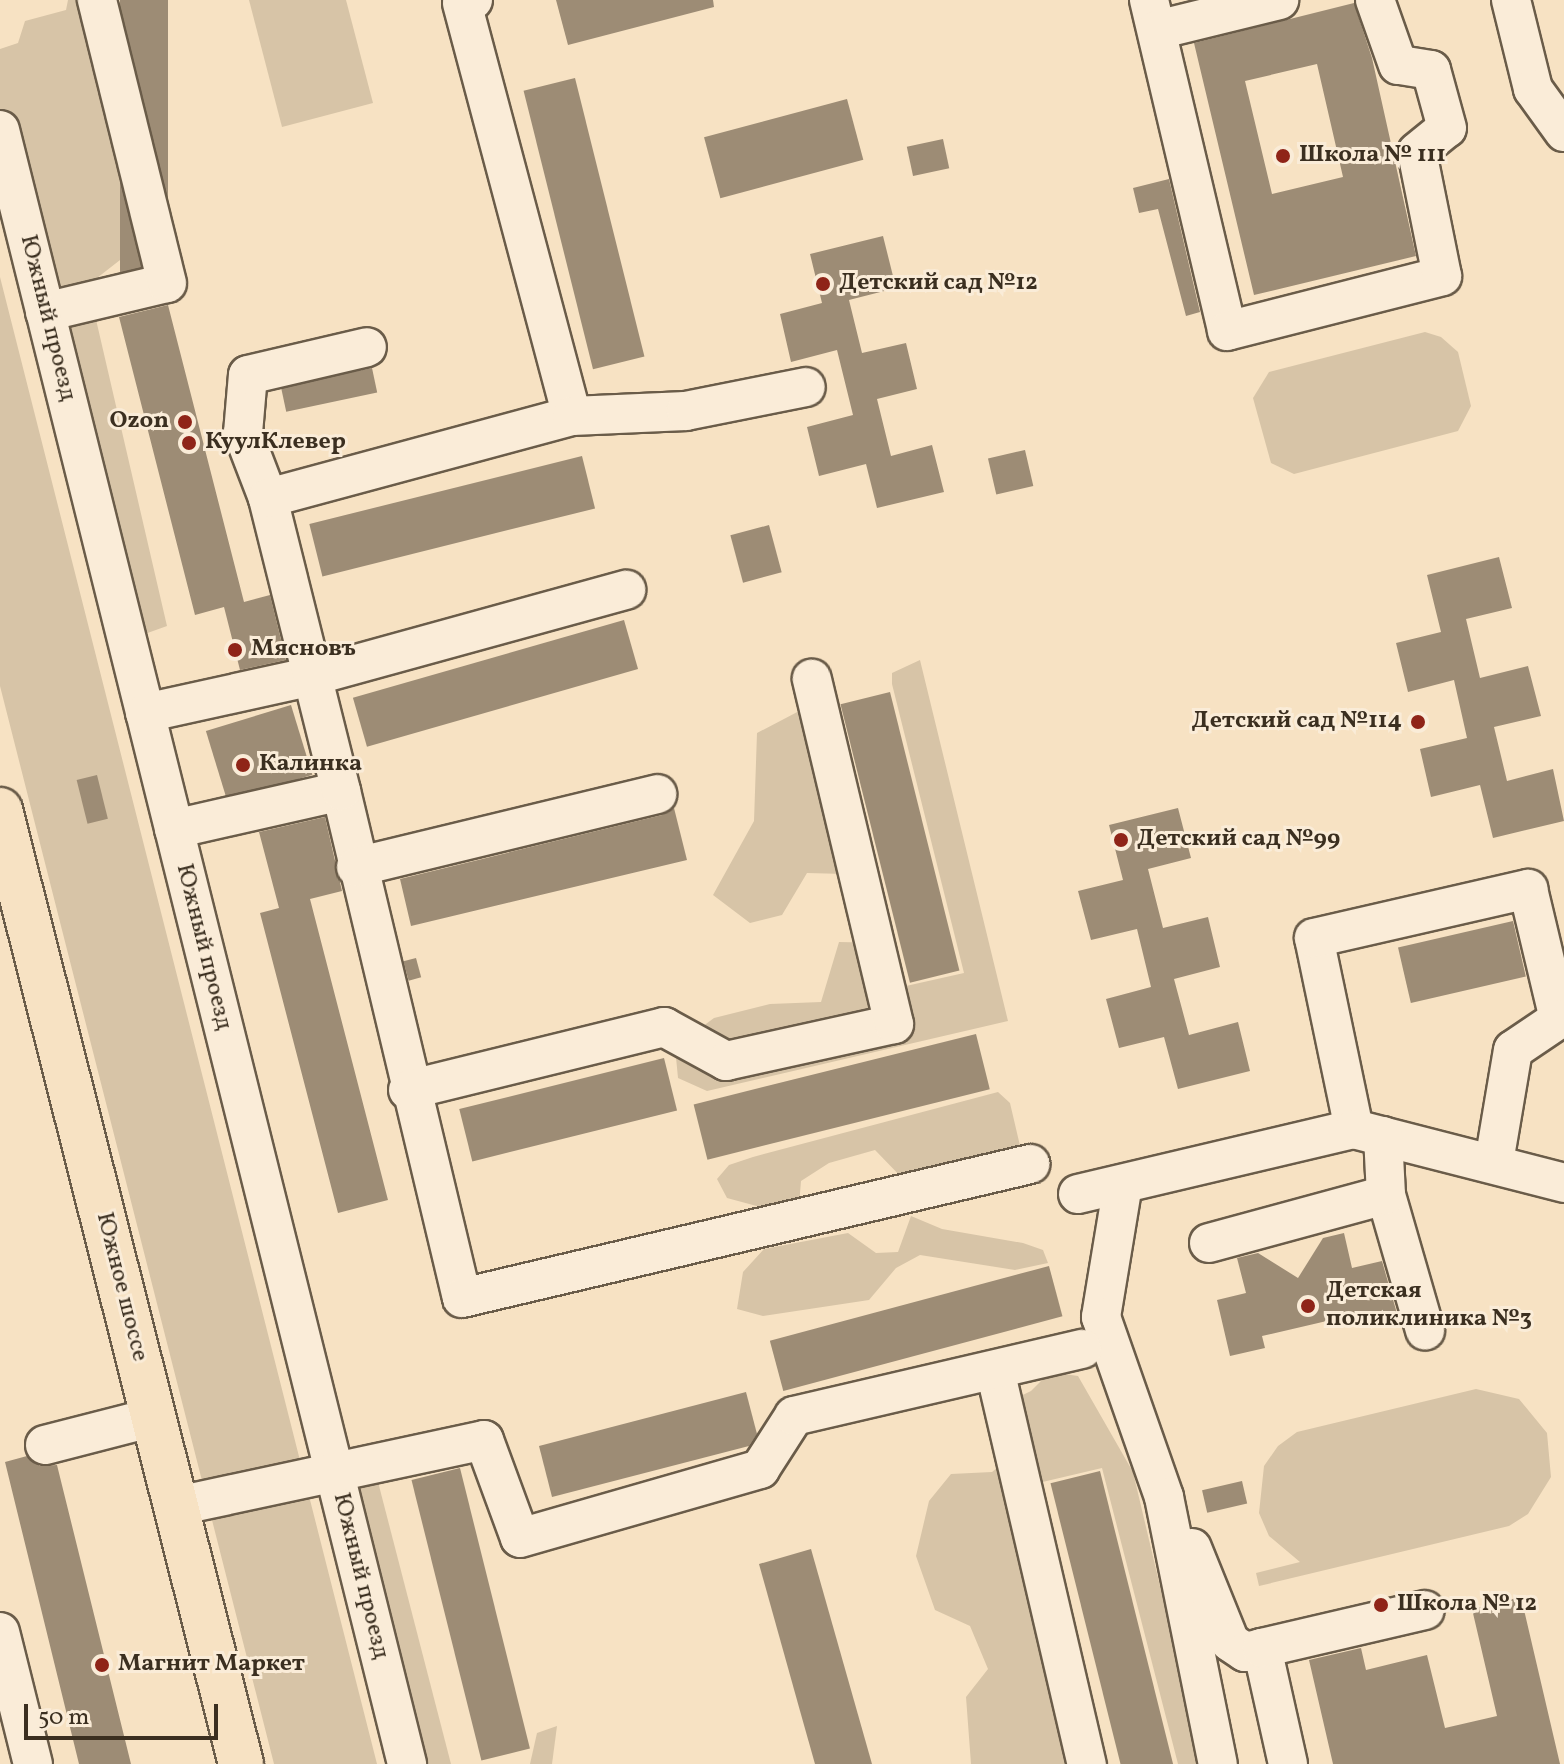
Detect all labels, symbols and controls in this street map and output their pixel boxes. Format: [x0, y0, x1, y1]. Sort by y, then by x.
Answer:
place label: Школа № 111 [1299, 142, 1446, 170]
marker: Школа № 111 [1274, 147, 1292, 165]
street label: Южный проезд [12, 232, 82, 404]
place label: Детский сад №12 [839, 270, 1038, 298]
marker: Детский сад №12 [814, 275, 832, 293]
place label: Ozon [109, 408, 169, 436]
marker: Ozon [176, 413, 194, 431]
place label: КуулКлевер [205, 429, 346, 457]
marker: КуулКлевер [180, 434, 198, 452]
place label: Мясновъ [251, 636, 356, 664]
marker: Мясновъ [226, 641, 244, 659]
place label: Детский сад №114 [1192, 708, 1402, 736]
marker: Детский сад №114 [1409, 713, 1427, 731]
place label: Калинка [259, 751, 362, 779]
marker: Калинка [234, 756, 252, 774]
place label: Детский сад №99 [1137, 826, 1340, 854]
marker: Детский сад №99 [1112, 831, 1130, 849]
street label: Южный проезд [168, 861, 238, 1033]
street label: Южное шоссе [89, 1210, 153, 1364]
place label: Детская поликлиника №3 [1326, 1278, 1532, 1334]
marker: Детская поликлиника №3 [1297, 1295, 1319, 1317]
street label: Южный проезд [325, 1490, 395, 1662]
place label: Школа № 12 [1397, 1591, 1537, 1619]
marker: Школа № 12 [1372, 1596, 1390, 1614]
place label: Магнит Маркет [118, 1651, 305, 1679]
marker: Магнит Маркет [93, 1656, 111, 1674]
scale bar [28, 1688, 222, 1738]
text: 50 m [38, 1701, 90, 1735]

